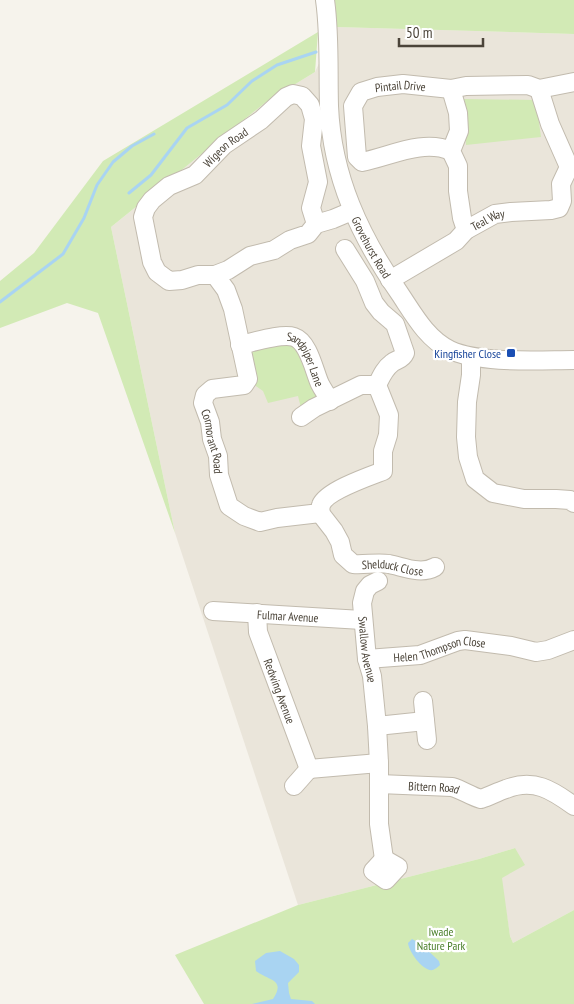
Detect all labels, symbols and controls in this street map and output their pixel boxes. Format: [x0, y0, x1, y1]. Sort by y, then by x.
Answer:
scale bar [399, 15, 483, 47]
text: 50 m [406, 23, 432, 42]
street label: Pintail Drive [374, 76, 427, 95]
street label: Wigeon Road [200, 124, 250, 170]
street label: Teal Way [468, 205, 506, 233]
street label: Grovehurst Road [349, 214, 395, 281]
street label: Sandpiper Lane [286, 328, 328, 389]
place label: Kingfisher Close [434, 346, 501, 361]
marker: Kingfisher Close [505, 347, 517, 359]
street label: Cormorant Road [198, 407, 226, 474]
street label: Shelduck Close [361, 556, 423, 578]
street label: Fulmar Avenue [257, 606, 319, 625]
street label: Swallow Avenue [356, 616, 380, 683]
street label: Helen Thompson Close [393, 632, 487, 664]
street label: Redwing Avenue [261, 656, 299, 726]
street label: Bittern Road [408, 778, 462, 797]
park label: Iwade Nature Park [417, 924, 466, 953]

